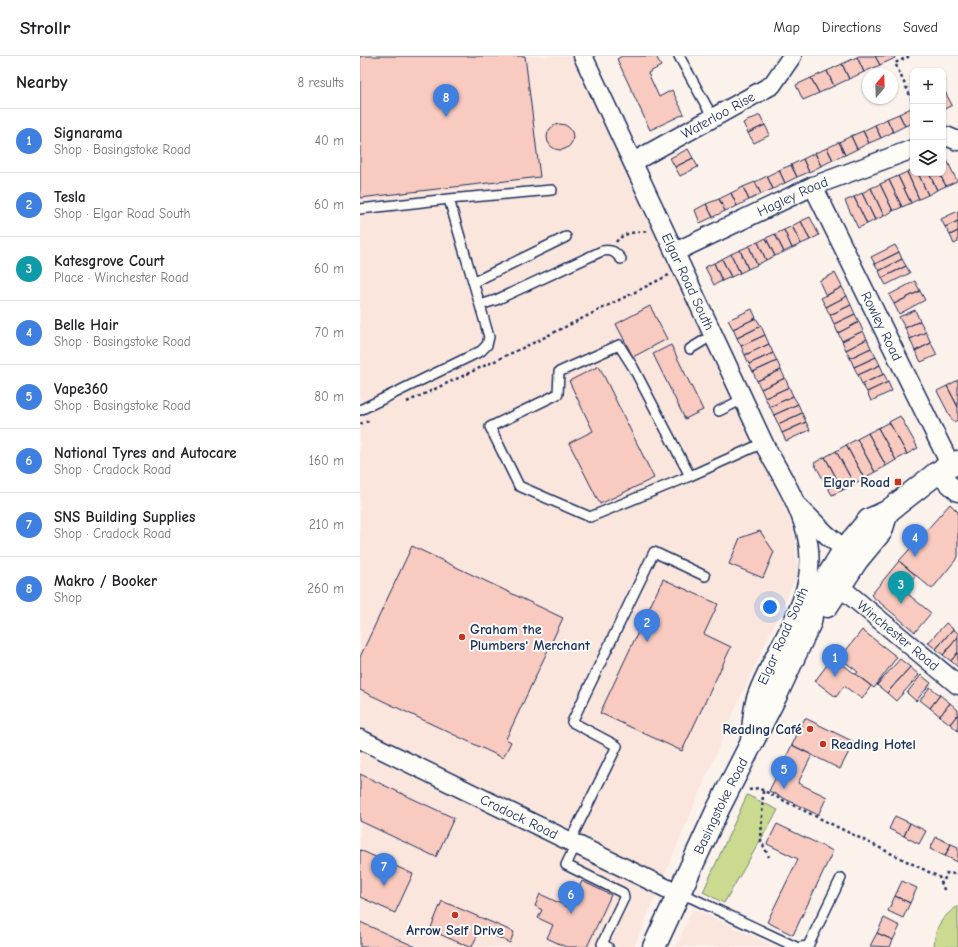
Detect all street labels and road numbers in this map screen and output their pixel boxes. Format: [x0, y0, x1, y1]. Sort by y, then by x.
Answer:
street label: Waterloo Rise [678, 88, 758, 142]
street label: Hagley Road [754, 173, 830, 220]
street label: Elgar Road South [658, 230, 718, 333]
street label: Rowley Road [858, 288, 906, 363]
street label: Elgar Road South [754, 585, 812, 687]
street label: Winchester Road [854, 596, 943, 674]
street label: Basingstoke Road [690, 755, 751, 857]
street label: Cradock Road [477, 790, 561, 843]

